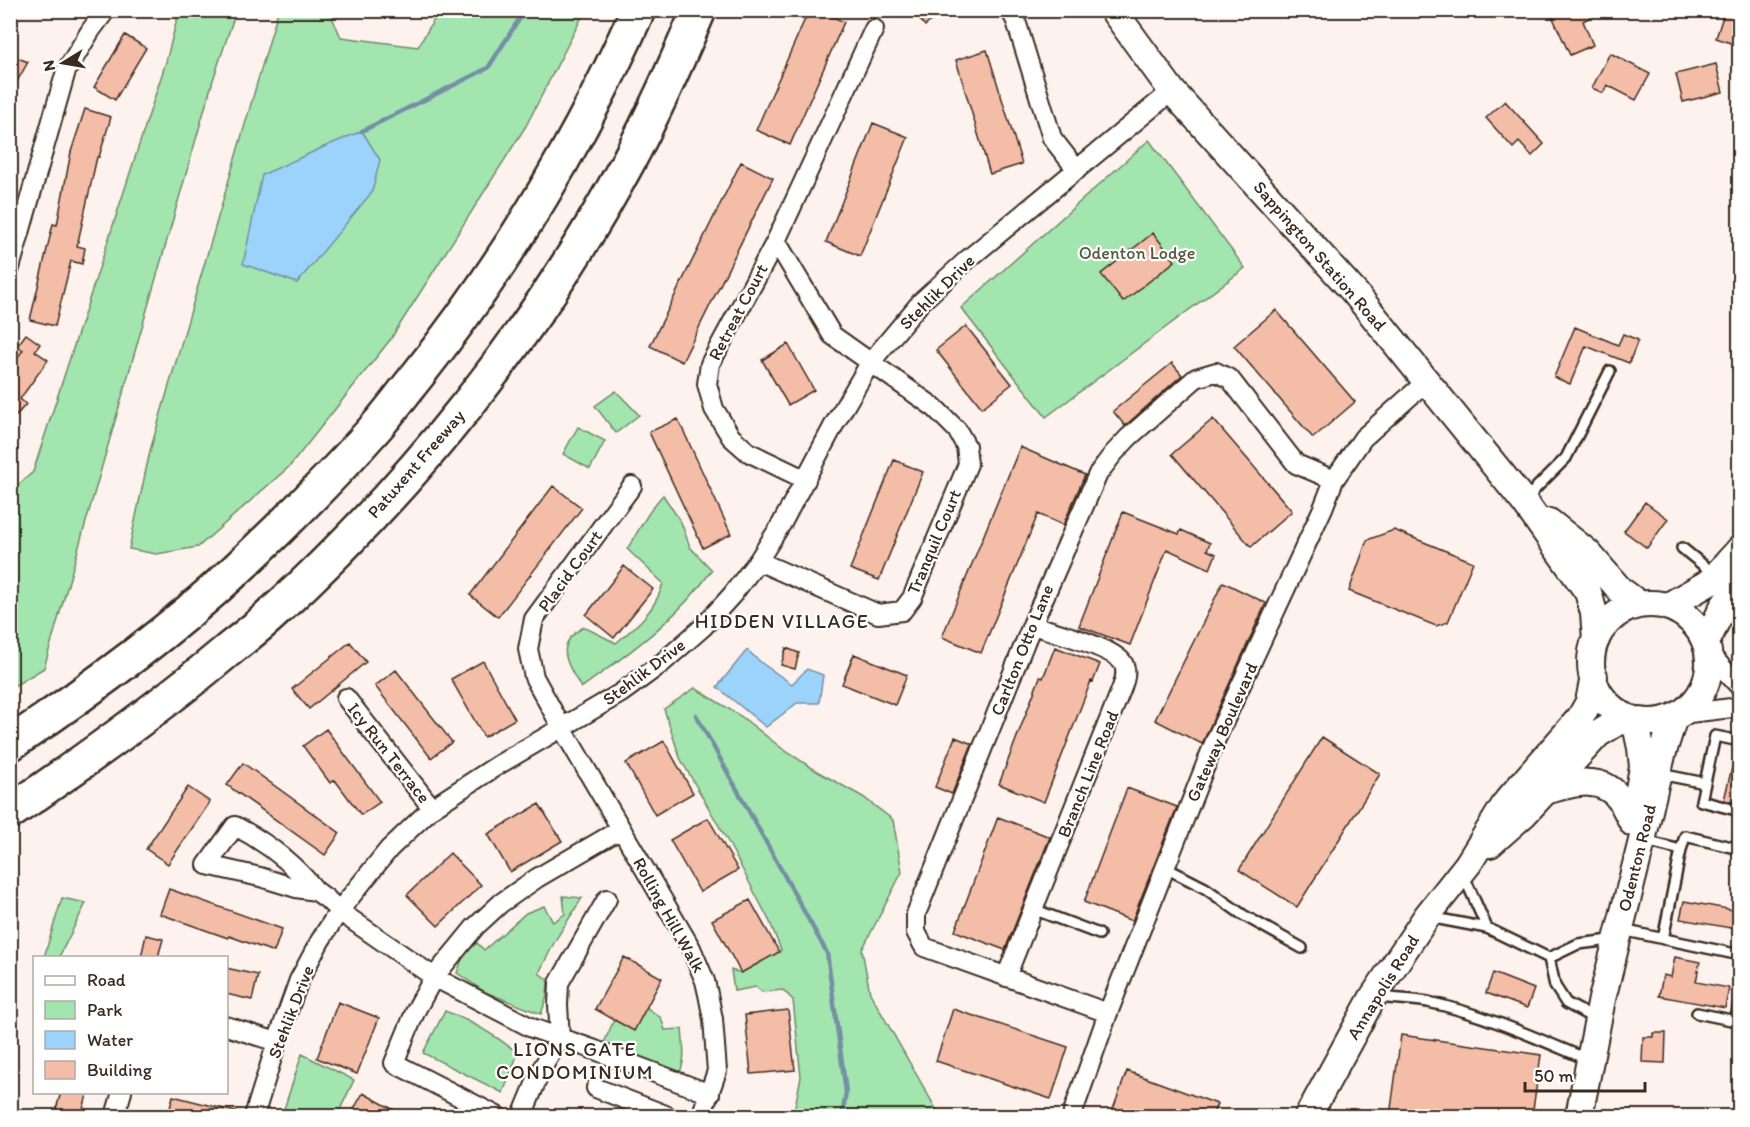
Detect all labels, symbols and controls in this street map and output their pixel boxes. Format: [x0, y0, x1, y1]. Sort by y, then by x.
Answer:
north arrow [33, 33, 93, 93]
text: N [38, 59, 59, 73]
street label: Sappington Station Road [1249, 176, 1391, 336]
park label: Odenton Lodge [1079, 242, 1195, 264]
street label: Stehlik Drive [895, 250, 979, 334]
street label: Retreat Court [703, 260, 773, 364]
street label: Patuxent Freeway [363, 405, 470, 523]
street label: Tranquil Court [902, 486, 966, 598]
street label: Placid Court [533, 526, 607, 616]
street label: Carlton Otto Lane [986, 581, 1058, 719]
district label: HIDDEN VILLAGE [695, 609, 869, 633]
street label: Stehlik Drive [598, 634, 690, 710]
street label: Gateway Boulevard [1181, 659, 1263, 805]
street label: Icy Run Terrace [343, 698, 435, 808]
street label: Branch Line Road [1053, 707, 1124, 841]
street label: Odenton Road [1613, 802, 1661, 914]
street label: Rolling Hill Walk [628, 853, 710, 977]
street label: Annapolis Road [1342, 930, 1424, 1044]
legend [33, 956, 228, 1094]
street label: Stehlik Drive [263, 962, 319, 1062]
text: Road [87, 969, 126, 991]
text: Park [87, 999, 122, 1021]
text: Water [87, 1029, 133, 1051]
district label: LIONS GATE CONDOMINIUM [496, 1037, 654, 1084]
scale bar [1525, 1055, 1645, 1093]
text: Building [87, 1059, 153, 1081]
text: 50 m [1534, 1065, 1574, 1087]

